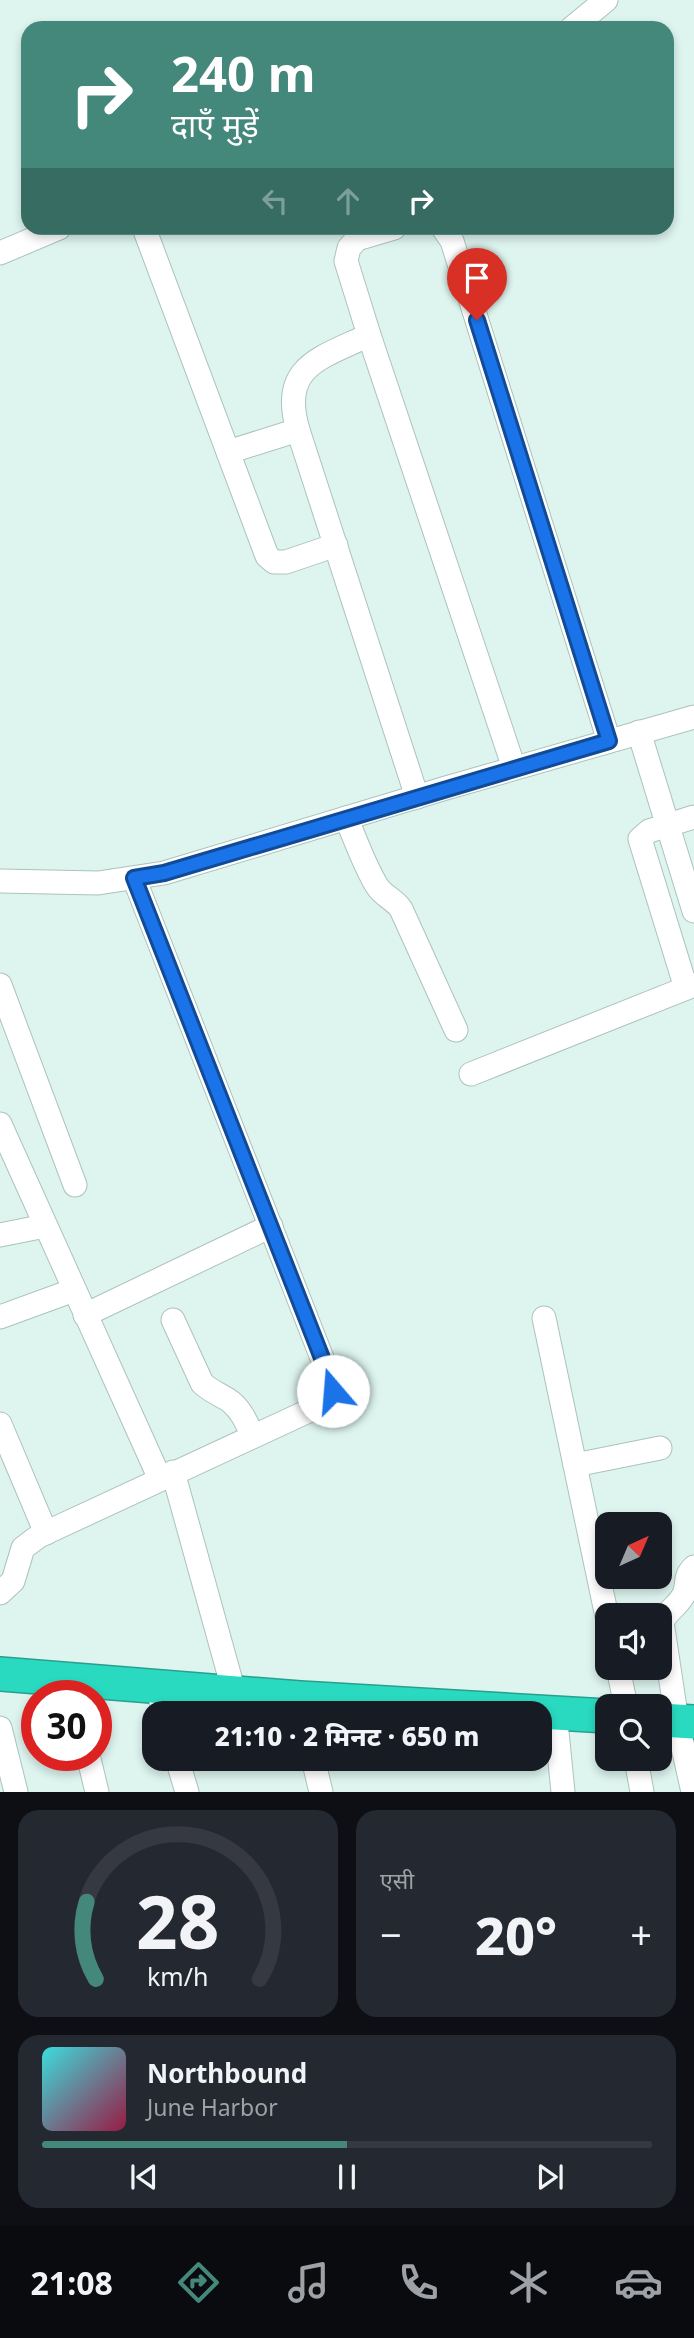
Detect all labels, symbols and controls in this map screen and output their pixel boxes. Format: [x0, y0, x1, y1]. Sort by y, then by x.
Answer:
text: 240 m [171, 40, 316, 106]
icon: right [56, 49, 147, 140]
text: दाएँ मुड़ें [171, 103, 259, 146]
icon: left [256, 182, 294, 220]
icon: ahead [329, 182, 367, 220]
icon: right [402, 182, 440, 220]
pin [447, 248, 507, 320]
icon: arrive [458, 259, 496, 297]
position arrow [296, 1354, 370, 1428]
north arrow [595, 1512, 672, 1589]
map controls [595, 1512, 672, 1771]
button: sound [595, 1603, 672, 1680]
speed limit sign: 30 [21, 1680, 112, 1771]
button: search [595, 1694, 672, 1771]
text: 21:10 · 2 मिनट · 650 m [215, 1718, 479, 1754]
text: एसी [380, 1864, 414, 1896]
text: 28 [136, 1872, 220, 1971]
text: 20° [475, 1899, 557, 1970]
text: − [380, 1908, 402, 1960]
text: + [630, 1908, 652, 1960]
text: km/h [147, 1959, 209, 1993]
text: Northbound [147, 2055, 307, 2091]
text: June Harbor [147, 2091, 278, 2123]
icon: previous [125, 2158, 163, 2196]
icon: pause [328, 2158, 366, 2196]
icon: next [531, 2158, 569, 2196]
icon: directions [174, 2258, 223, 2307]
icon: music [284, 2258, 333, 2307]
icon: phone [394, 2258, 443, 2307]
icon: climate [504, 2258, 553, 2307]
icon: car [614, 2258, 663, 2307]
text: 21:08 [31, 2261, 113, 2304]

